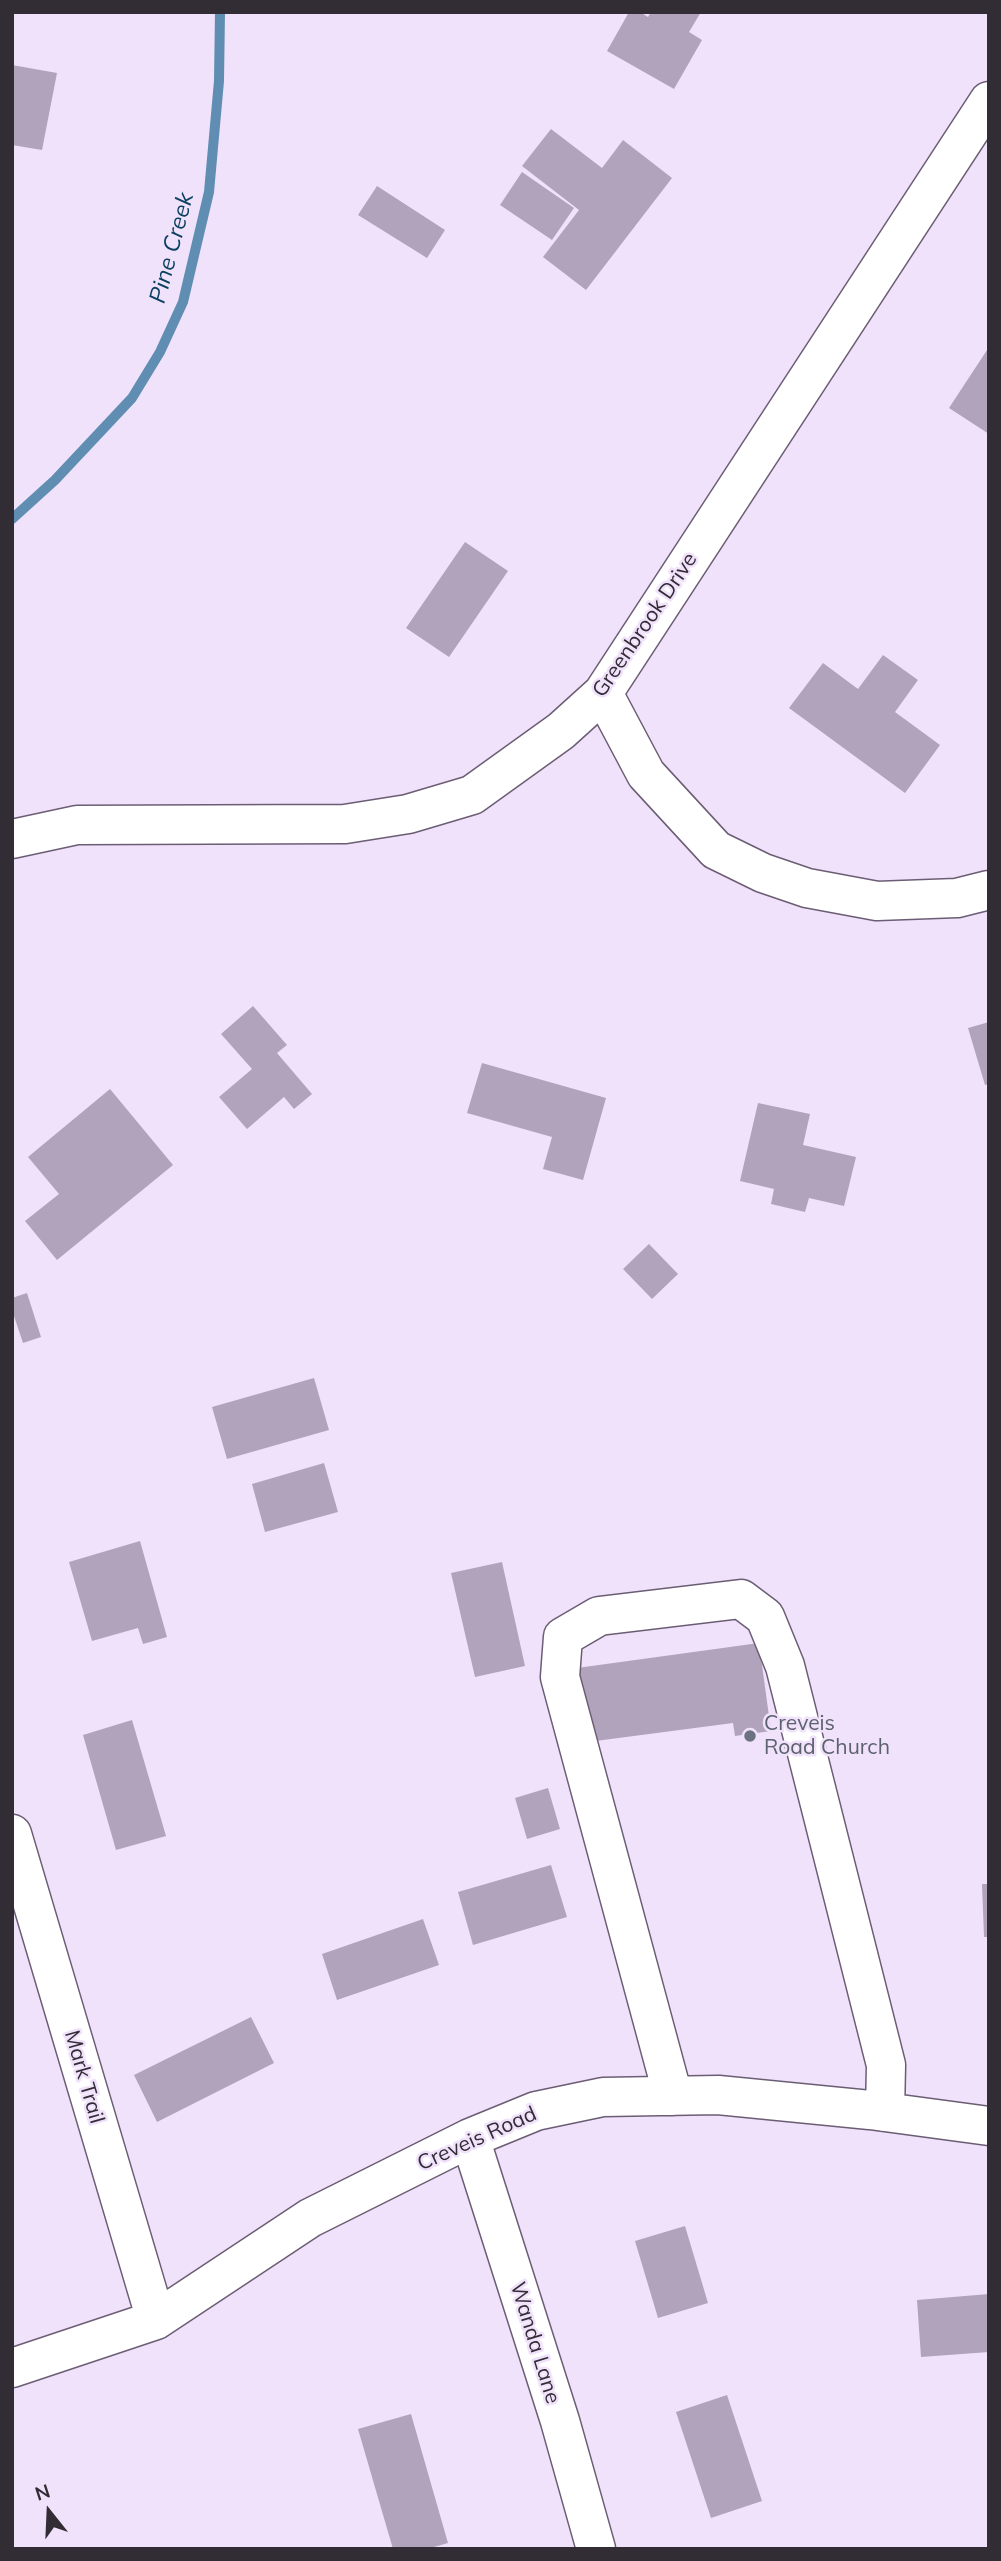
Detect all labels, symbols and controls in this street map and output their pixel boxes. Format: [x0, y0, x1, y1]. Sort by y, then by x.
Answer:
water label: Pine Creek [144, 190, 200, 306]
street label: Greenbrook Drive [587, 548, 703, 702]
place label: Creveis Road Church [764, 1711, 890, 1761]
marker: Creveis Road Church [742, 1728, 758, 1744]
street label: Mark Trail [59, 2028, 109, 2126]
street label: Creveis Road [413, 2101, 541, 2177]
street label: Wanda Lane [505, 2279, 565, 2407]
north arrow [14, 2477, 84, 2547]
text: N [32, 2478, 53, 2506]

